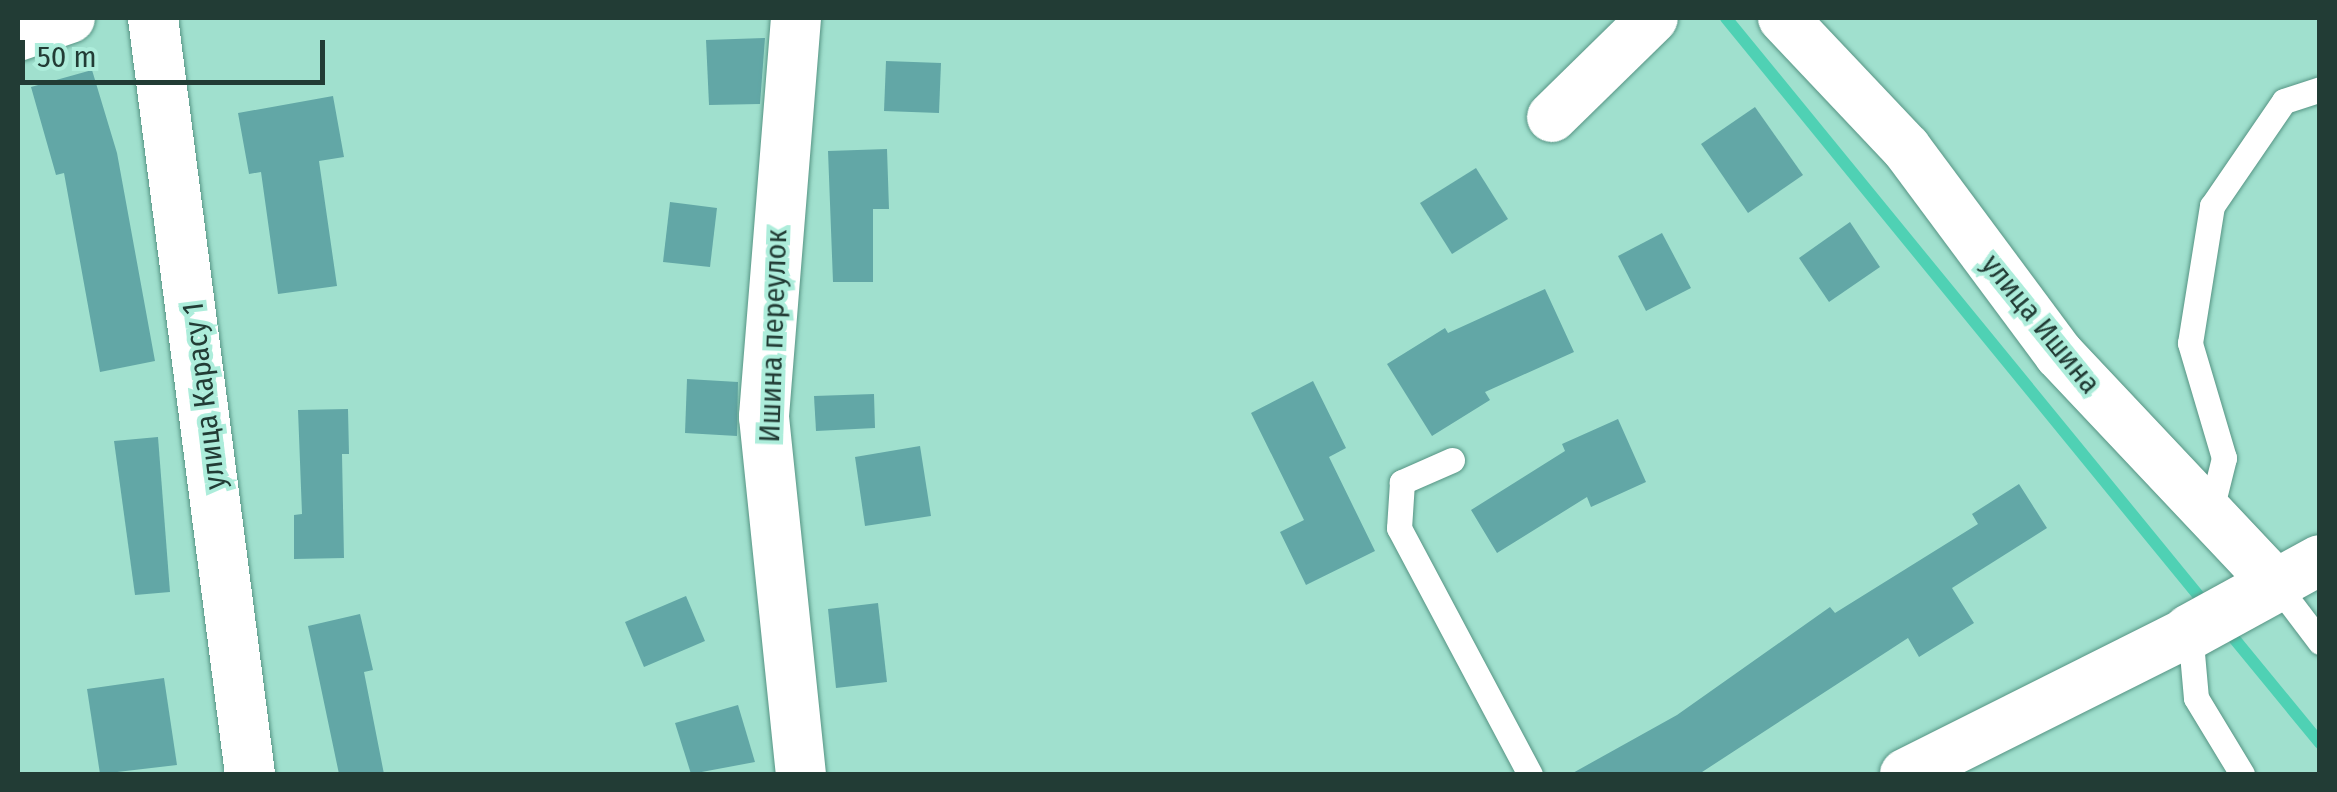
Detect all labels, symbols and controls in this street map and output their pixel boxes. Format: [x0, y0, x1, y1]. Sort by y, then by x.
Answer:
scale bar [25, 20, 330, 82]
text: 50 m [37, 39, 97, 75]
street label: Ишина переулок [751, 229, 795, 443]
street label: улица Ишина [1974, 247, 2108, 401]
street label: улица Карасу 1 [175, 300, 233, 492]

